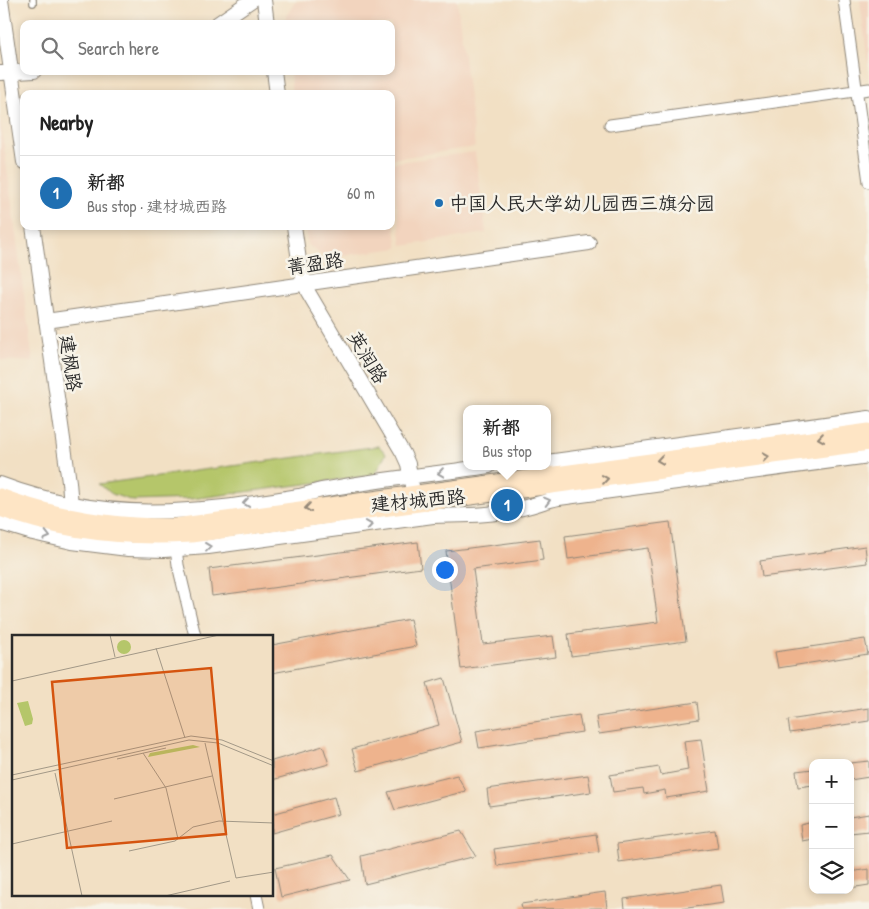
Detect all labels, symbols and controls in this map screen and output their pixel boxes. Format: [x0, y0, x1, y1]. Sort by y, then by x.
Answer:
search box [20, 20, 395, 75]
icon: search [38, 34, 66, 62]
text: Search here [78, 35, 159, 61]
text: Nearby [40, 108, 93, 137]
text: 新都 [87, 169, 125, 195]
text: 1 [53, 182, 59, 204]
text: 60 m [347, 182, 375, 204]
place label: 中国人民大学幼儿园西三旗分园 [449, 190, 715, 216]
text: Bus stop · 建材城西路 [87, 195, 227, 217]
marker: 中国人民大学幼儿园西三旗分园 [433, 197, 445, 209]
street label: 菁盈路 [285, 246, 345, 280]
street label: 英润路 [342, 326, 394, 388]
street label: 建枫路 [54, 333, 88, 393]
popup [463, 405, 551, 470]
text: 新都 [482, 414, 520, 440]
one-way arrow [816, 432, 825, 442]
text: Bus stop [482, 440, 532, 462]
one-way arrow [762, 453, 770, 463]
one-way arrow [655, 454, 663, 465]
one-way arrow [437, 467, 445, 478]
one-way arrow [601, 475, 609, 485]
street label: 建材城西路 [370, 483, 466, 517]
pin: 1 [491, 486, 523, 524]
one-way arrow [542, 496, 551, 507]
one-way arrow [242, 497, 250, 508]
one-way arrow [304, 502, 312, 513]
one-way arrow [365, 520, 373, 530]
one-way arrow [42, 531, 50, 541]
one-way arrow [204, 542, 212, 553]
your location [432, 557, 458, 583]
inset map [12, 635, 274, 896]
map controls [809, 759, 854, 894]
button: + [809, 759, 854, 804]
button: − [809, 804, 854, 849]
button: layers [809, 849, 854, 894]

